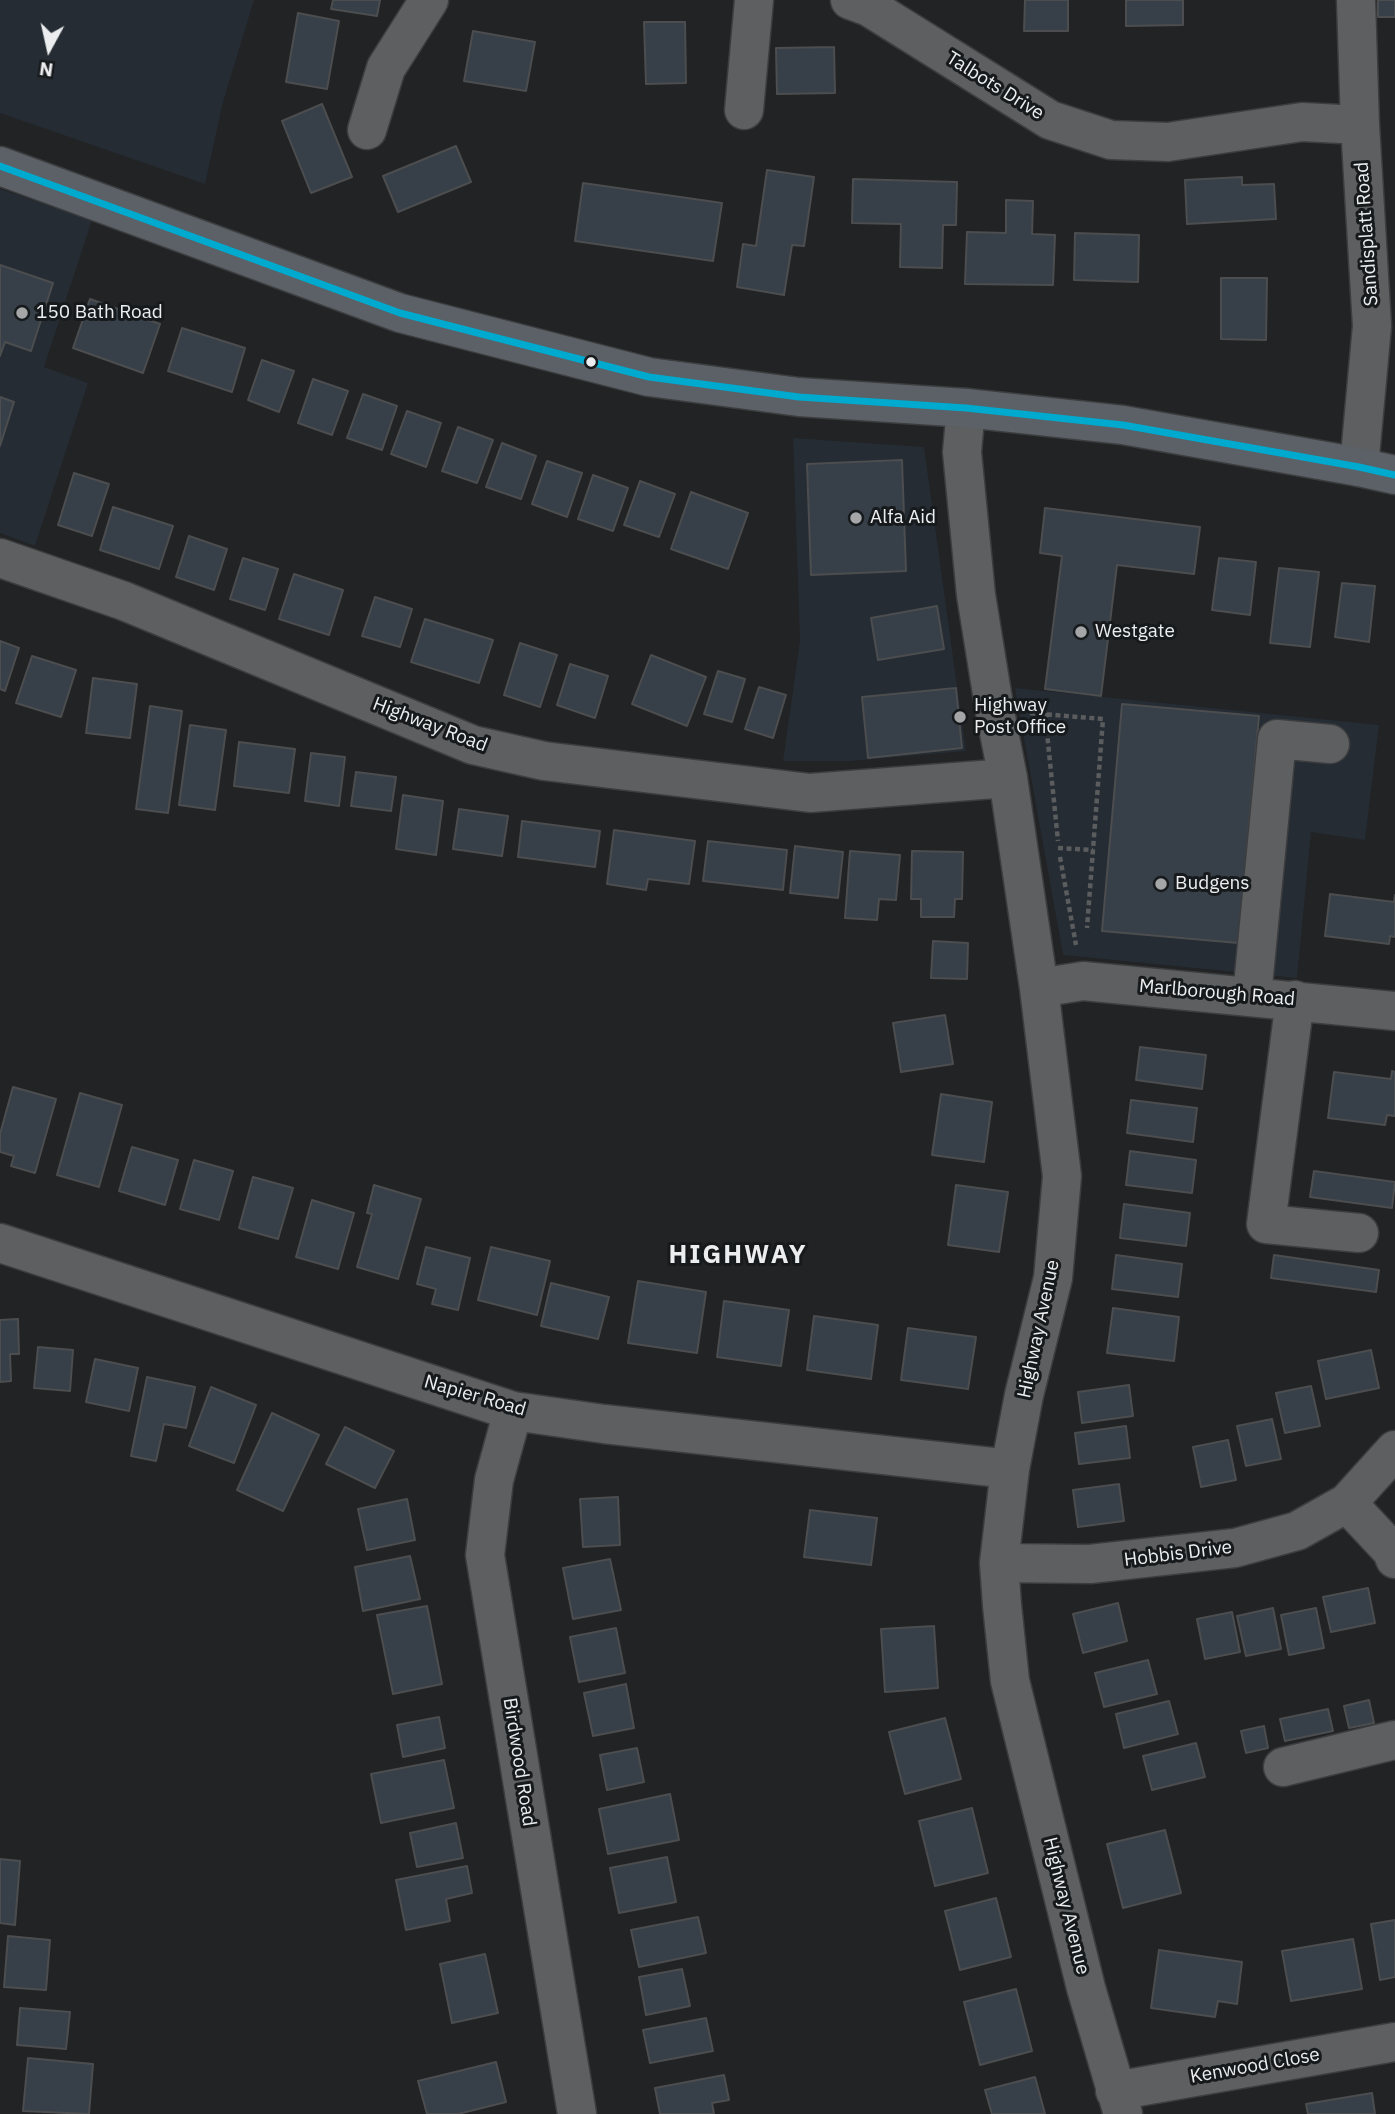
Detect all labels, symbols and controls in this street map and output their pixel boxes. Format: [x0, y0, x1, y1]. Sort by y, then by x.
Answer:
north arrow [14, 14, 84, 84]
street label: Talbots Drive [942, 47, 1048, 125]
text: N [38, 57, 55, 83]
street label: Sandisplatt Road [1351, 161, 1383, 307]
place label: 150 Bath Road [36, 302, 163, 324]
marker: 150 Bath Road [14, 305, 30, 321]
unlabelled marker [584, 355, 598, 369]
place label: Alfa Aid [870, 507, 936, 529]
marker: Alfa Aid [848, 510, 864, 526]
place label: Westgate [1095, 621, 1175, 643]
marker: Westgate [1073, 624, 1089, 640]
street label: Highway Road [369, 693, 491, 757]
place label: Highway Post Office [974, 695, 1066, 739]
marker: Highway Post Office [952, 709, 968, 725]
place label: Budgens [1175, 873, 1250, 895]
marker: Budgens [1153, 876, 1169, 892]
street label: Marlborough Road [1138, 975, 1296, 1011]
district label: HIGHWAY [669, 1239, 807, 1271]
street label: Highway Avenue [1013, 1258, 1065, 1400]
street label: Napier Road [421, 1371, 529, 1421]
street label: Hobbis Drive [1123, 1536, 1233, 1572]
street label: Birdwood Road [498, 1696, 540, 1828]
street label: Highway Avenue [1038, 1835, 1094, 1977]
street label: Kenwood Close [1188, 2043, 1322, 2089]

